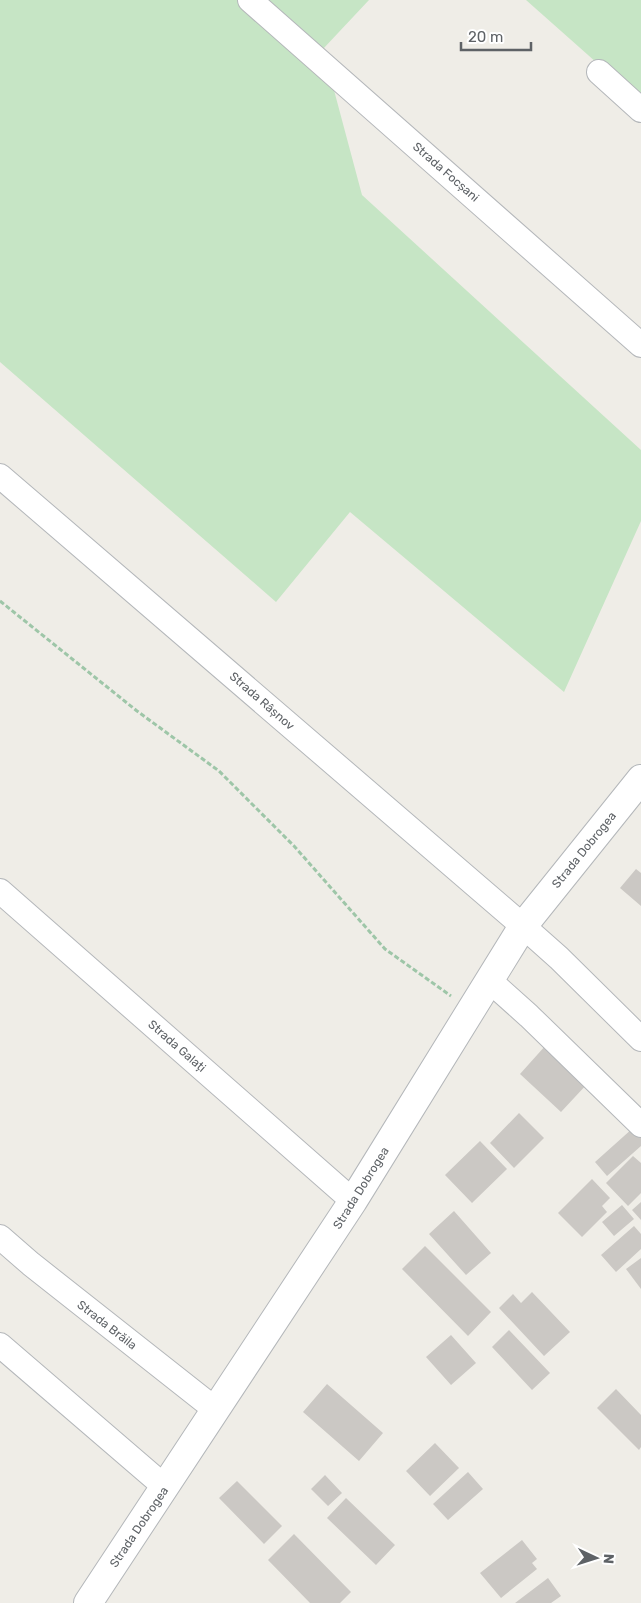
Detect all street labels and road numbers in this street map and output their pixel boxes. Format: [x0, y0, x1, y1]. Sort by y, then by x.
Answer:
street label: Strada Focșani [410, 139, 482, 205]
street label: Strada Râșnov [227, 669, 297, 733]
street label: Strada Dobrogea [549, 809, 619, 891]
street label: Strada Galați [145, 1017, 209, 1075]
street label: Strada Dobrogea [330, 1144, 392, 1232]
street label: Strada Brăila [75, 1297, 139, 1353]
street label: Strada Dobrogea [107, 1484, 171, 1570]

